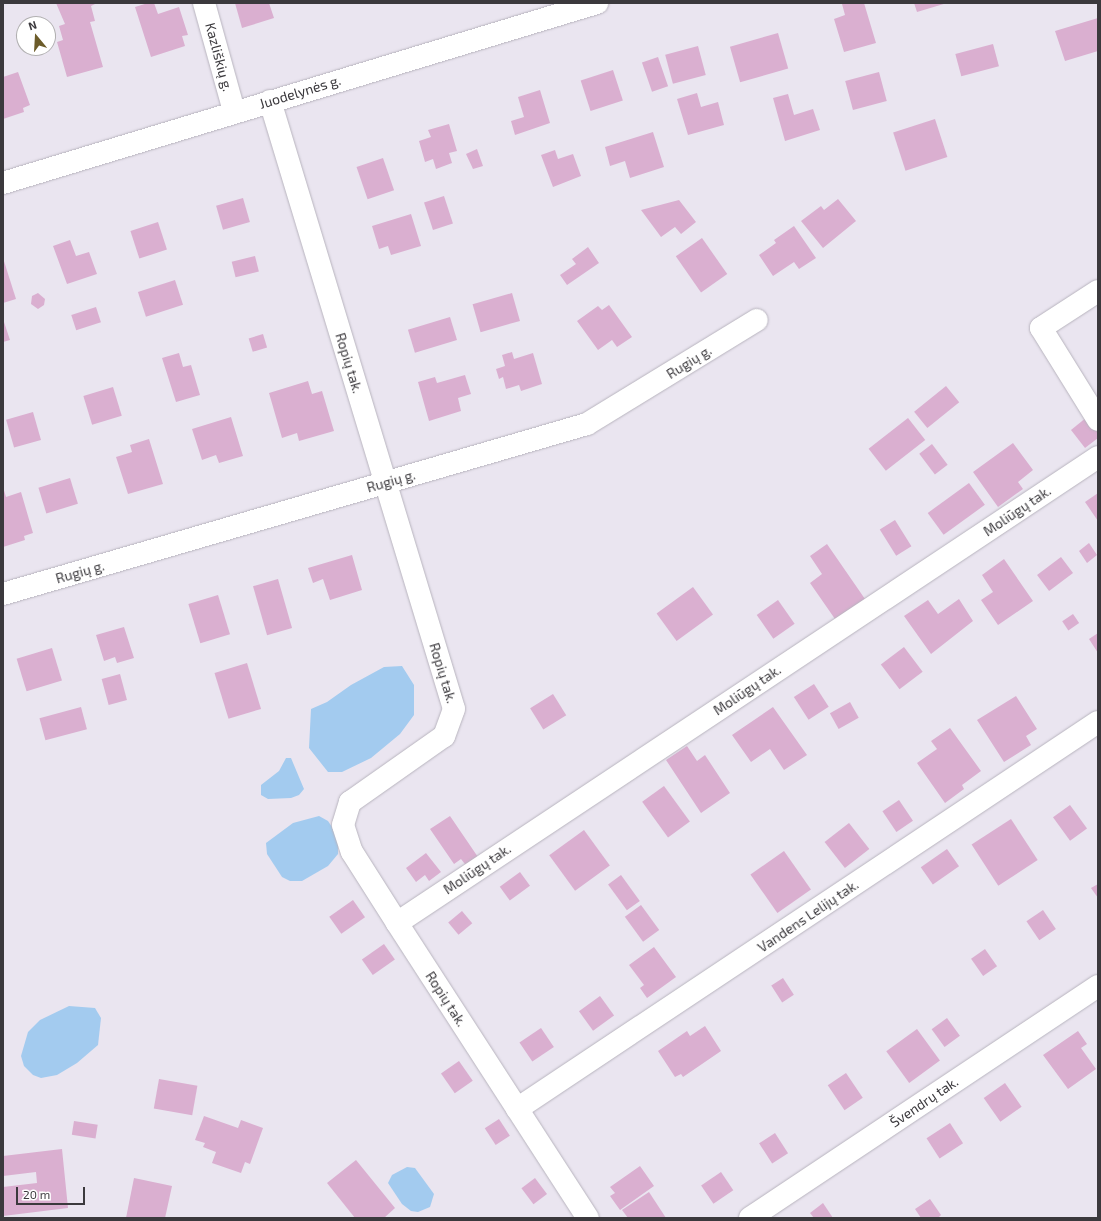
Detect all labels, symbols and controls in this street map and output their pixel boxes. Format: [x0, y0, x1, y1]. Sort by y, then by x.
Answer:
north arrow [16, 16, 56, 56]
text: N [27, 18, 38, 32]
street label: Kazliškių g. [202, 21, 236, 93]
street label: Juodelynės g. [257, 72, 343, 112]
street label: Ropių tak. [332, 331, 366, 395]
street label: Rugių g. [663, 342, 715, 382]
street label: Rugių g. [365, 466, 417, 496]
street label: Moliūgų tak. [980, 482, 1054, 540]
street label: Rugių g. [54, 557, 106, 587]
street label: Ropių tak. [426, 641, 460, 705]
street label: Moliūgų tak. [710, 661, 784, 719]
street label: Moliūgų tak. [440, 840, 514, 898]
street label: Vandens Lelijų tak. [754, 876, 862, 956]
street label: Ropių tak. [422, 968, 470, 1030]
street label: Švendrų tak. [887, 1073, 961, 1131]
scale bar [18, 1179, 87, 1205]
text: 20 m [23, 1187, 50, 1201]

